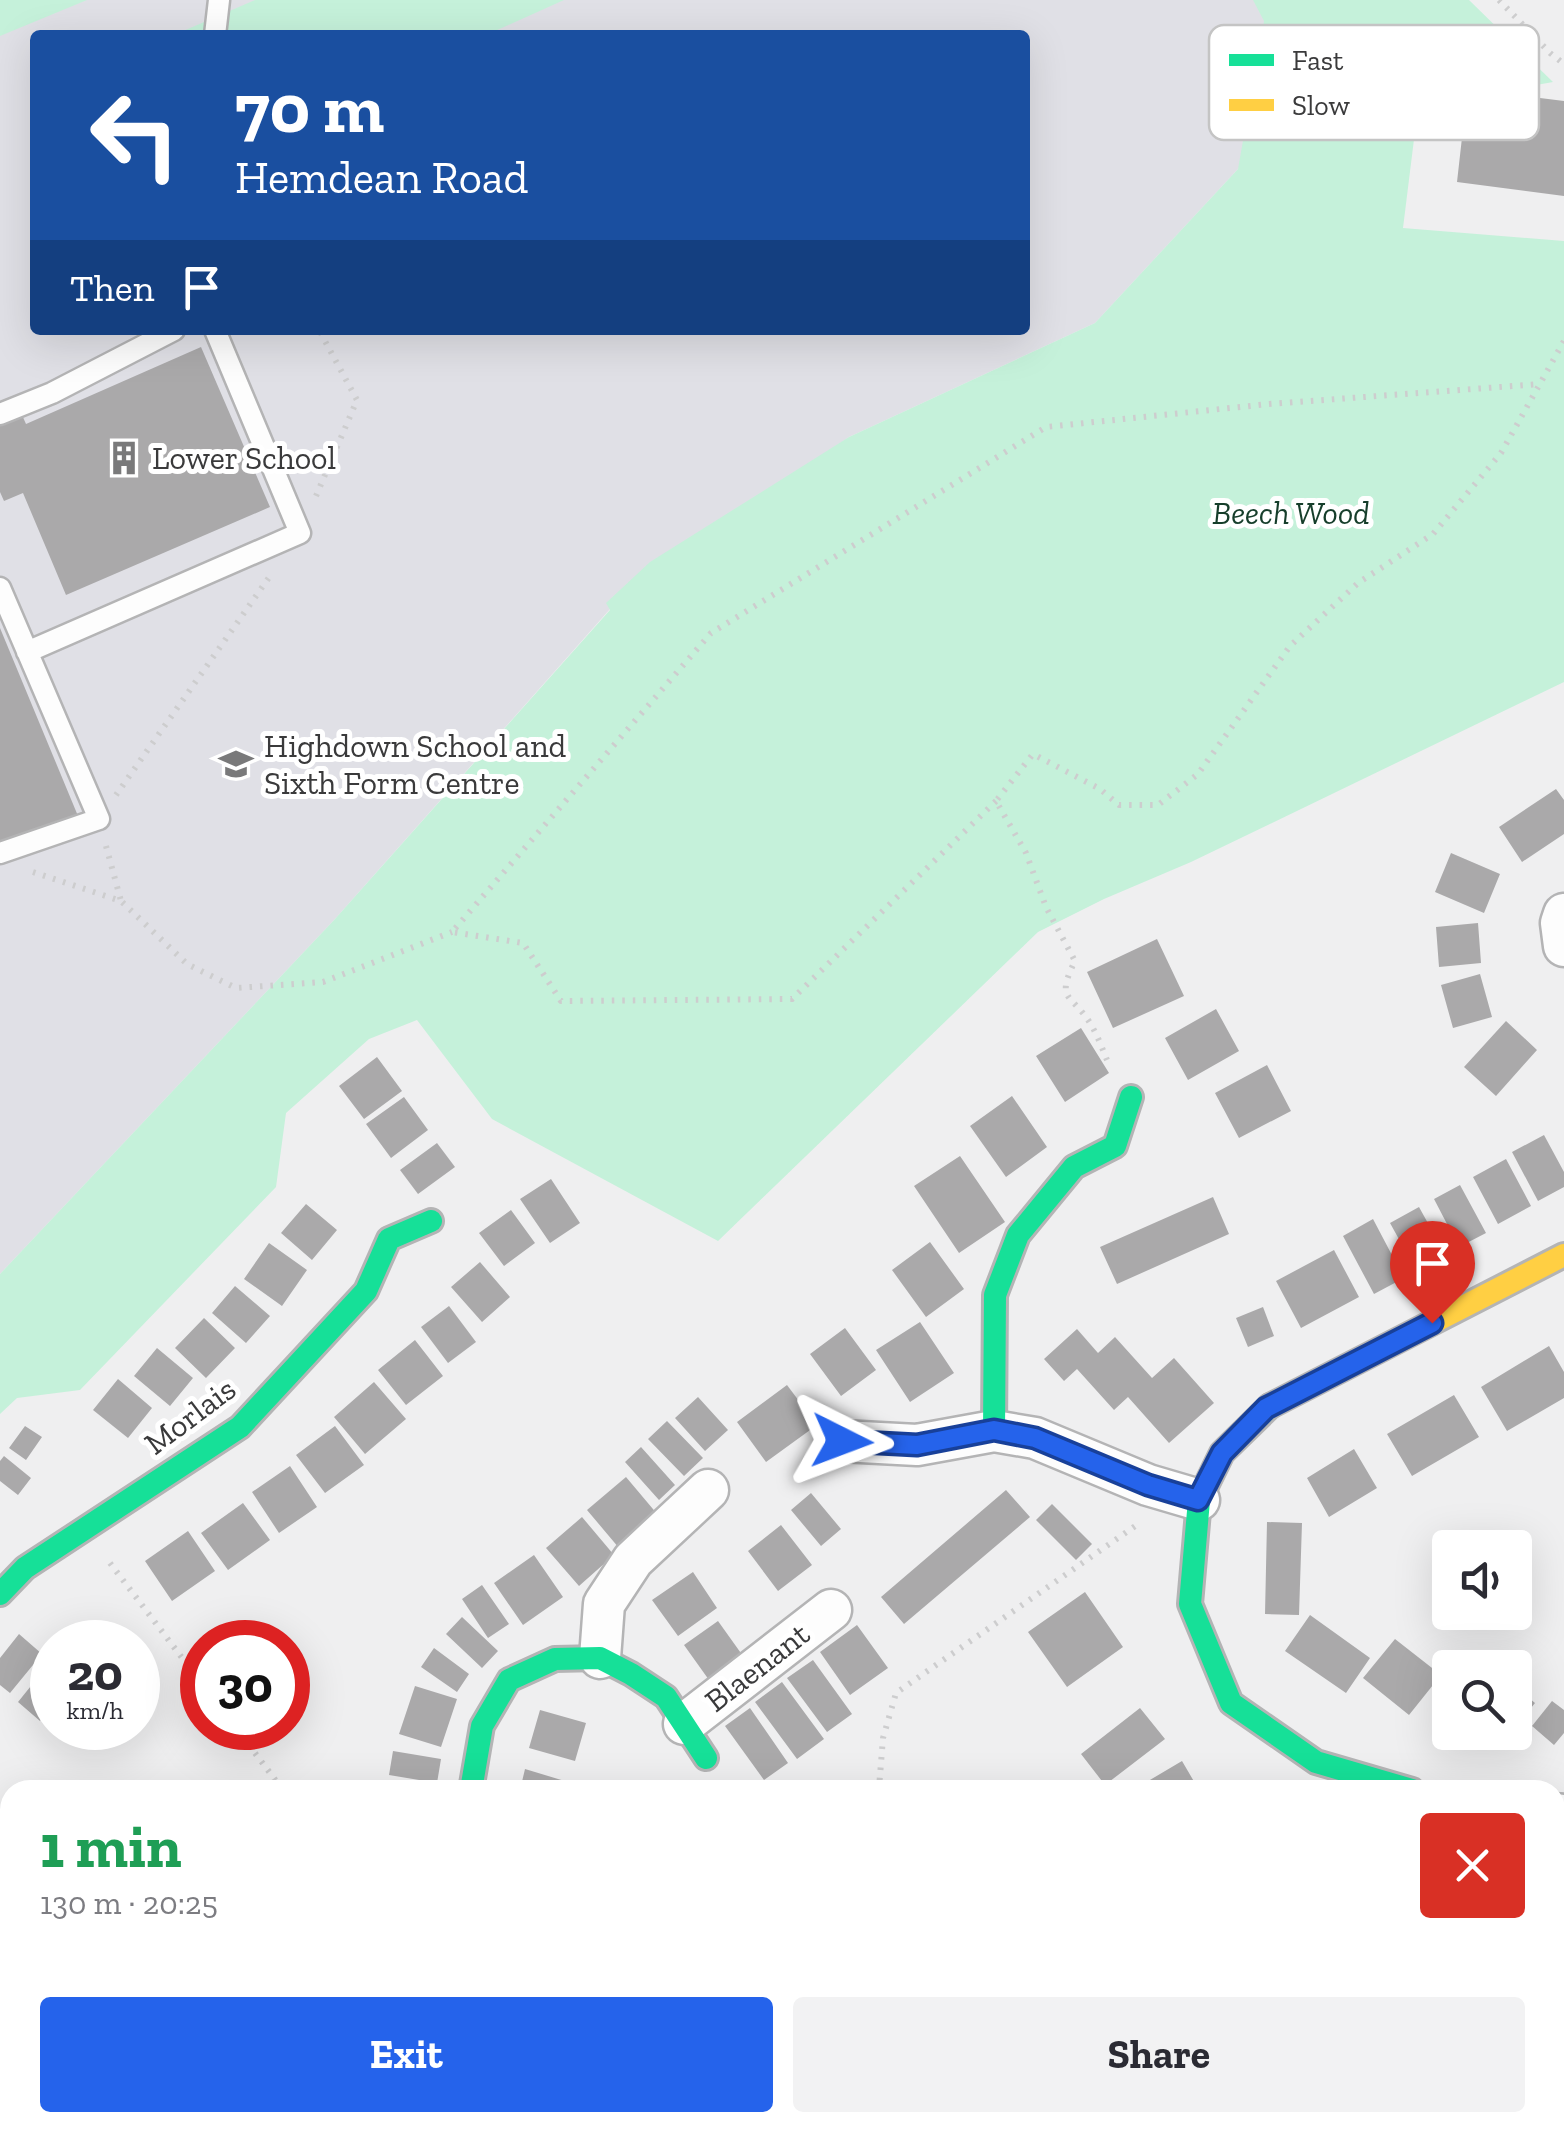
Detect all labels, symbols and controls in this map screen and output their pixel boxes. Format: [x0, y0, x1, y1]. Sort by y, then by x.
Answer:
legend [1209, 25, 1539, 140]
text: Fast [1292, 44, 1344, 77]
text: 70 m [235, 66, 384, 150]
icon: left [70, 70, 200, 200]
text: Slow [1292, 89, 1350, 122]
text: Hemdean Road [235, 151, 528, 205]
icon: arrive [174, 260, 229, 315]
text: Then [70, 265, 154, 311]
building icon: Lower School [105, 439, 143, 477]
place label: Lower School [152, 439, 336, 477]
park label: Beech Wood [1212, 494, 1370, 532]
place label: Highdown School and Sixth Form Centre [264, 727, 567, 802]
school or university icon: Highdown School and Sixth Form Centre [217, 745, 255, 783]
pin [1390, 1221, 1475, 1324]
icon: arrive [1405, 1236, 1460, 1291]
street label: Morlais [137, 1370, 243, 1462]
position arrow [790, 1389, 894, 1493]
map controls [1432, 1530, 1532, 1750]
button: sound [1432, 1530, 1532, 1630]
street label: Blaenant [697, 1614, 817, 1720]
speed limit sign: 30 [180, 1620, 310, 1750]
text: 20 [67, 1643, 123, 1703]
button: search [1432, 1650, 1532, 1750]
text: km/h [66, 1695, 124, 1725]
text: 1 min [40, 1810, 182, 1882]
button: close [1420, 1813, 1525, 1918]
text: 130 m · 20:25 [40, 1884, 218, 1922]
button: Exit [40, 1997, 773, 2112]
button: Share [793, 1997, 1525, 2112]

